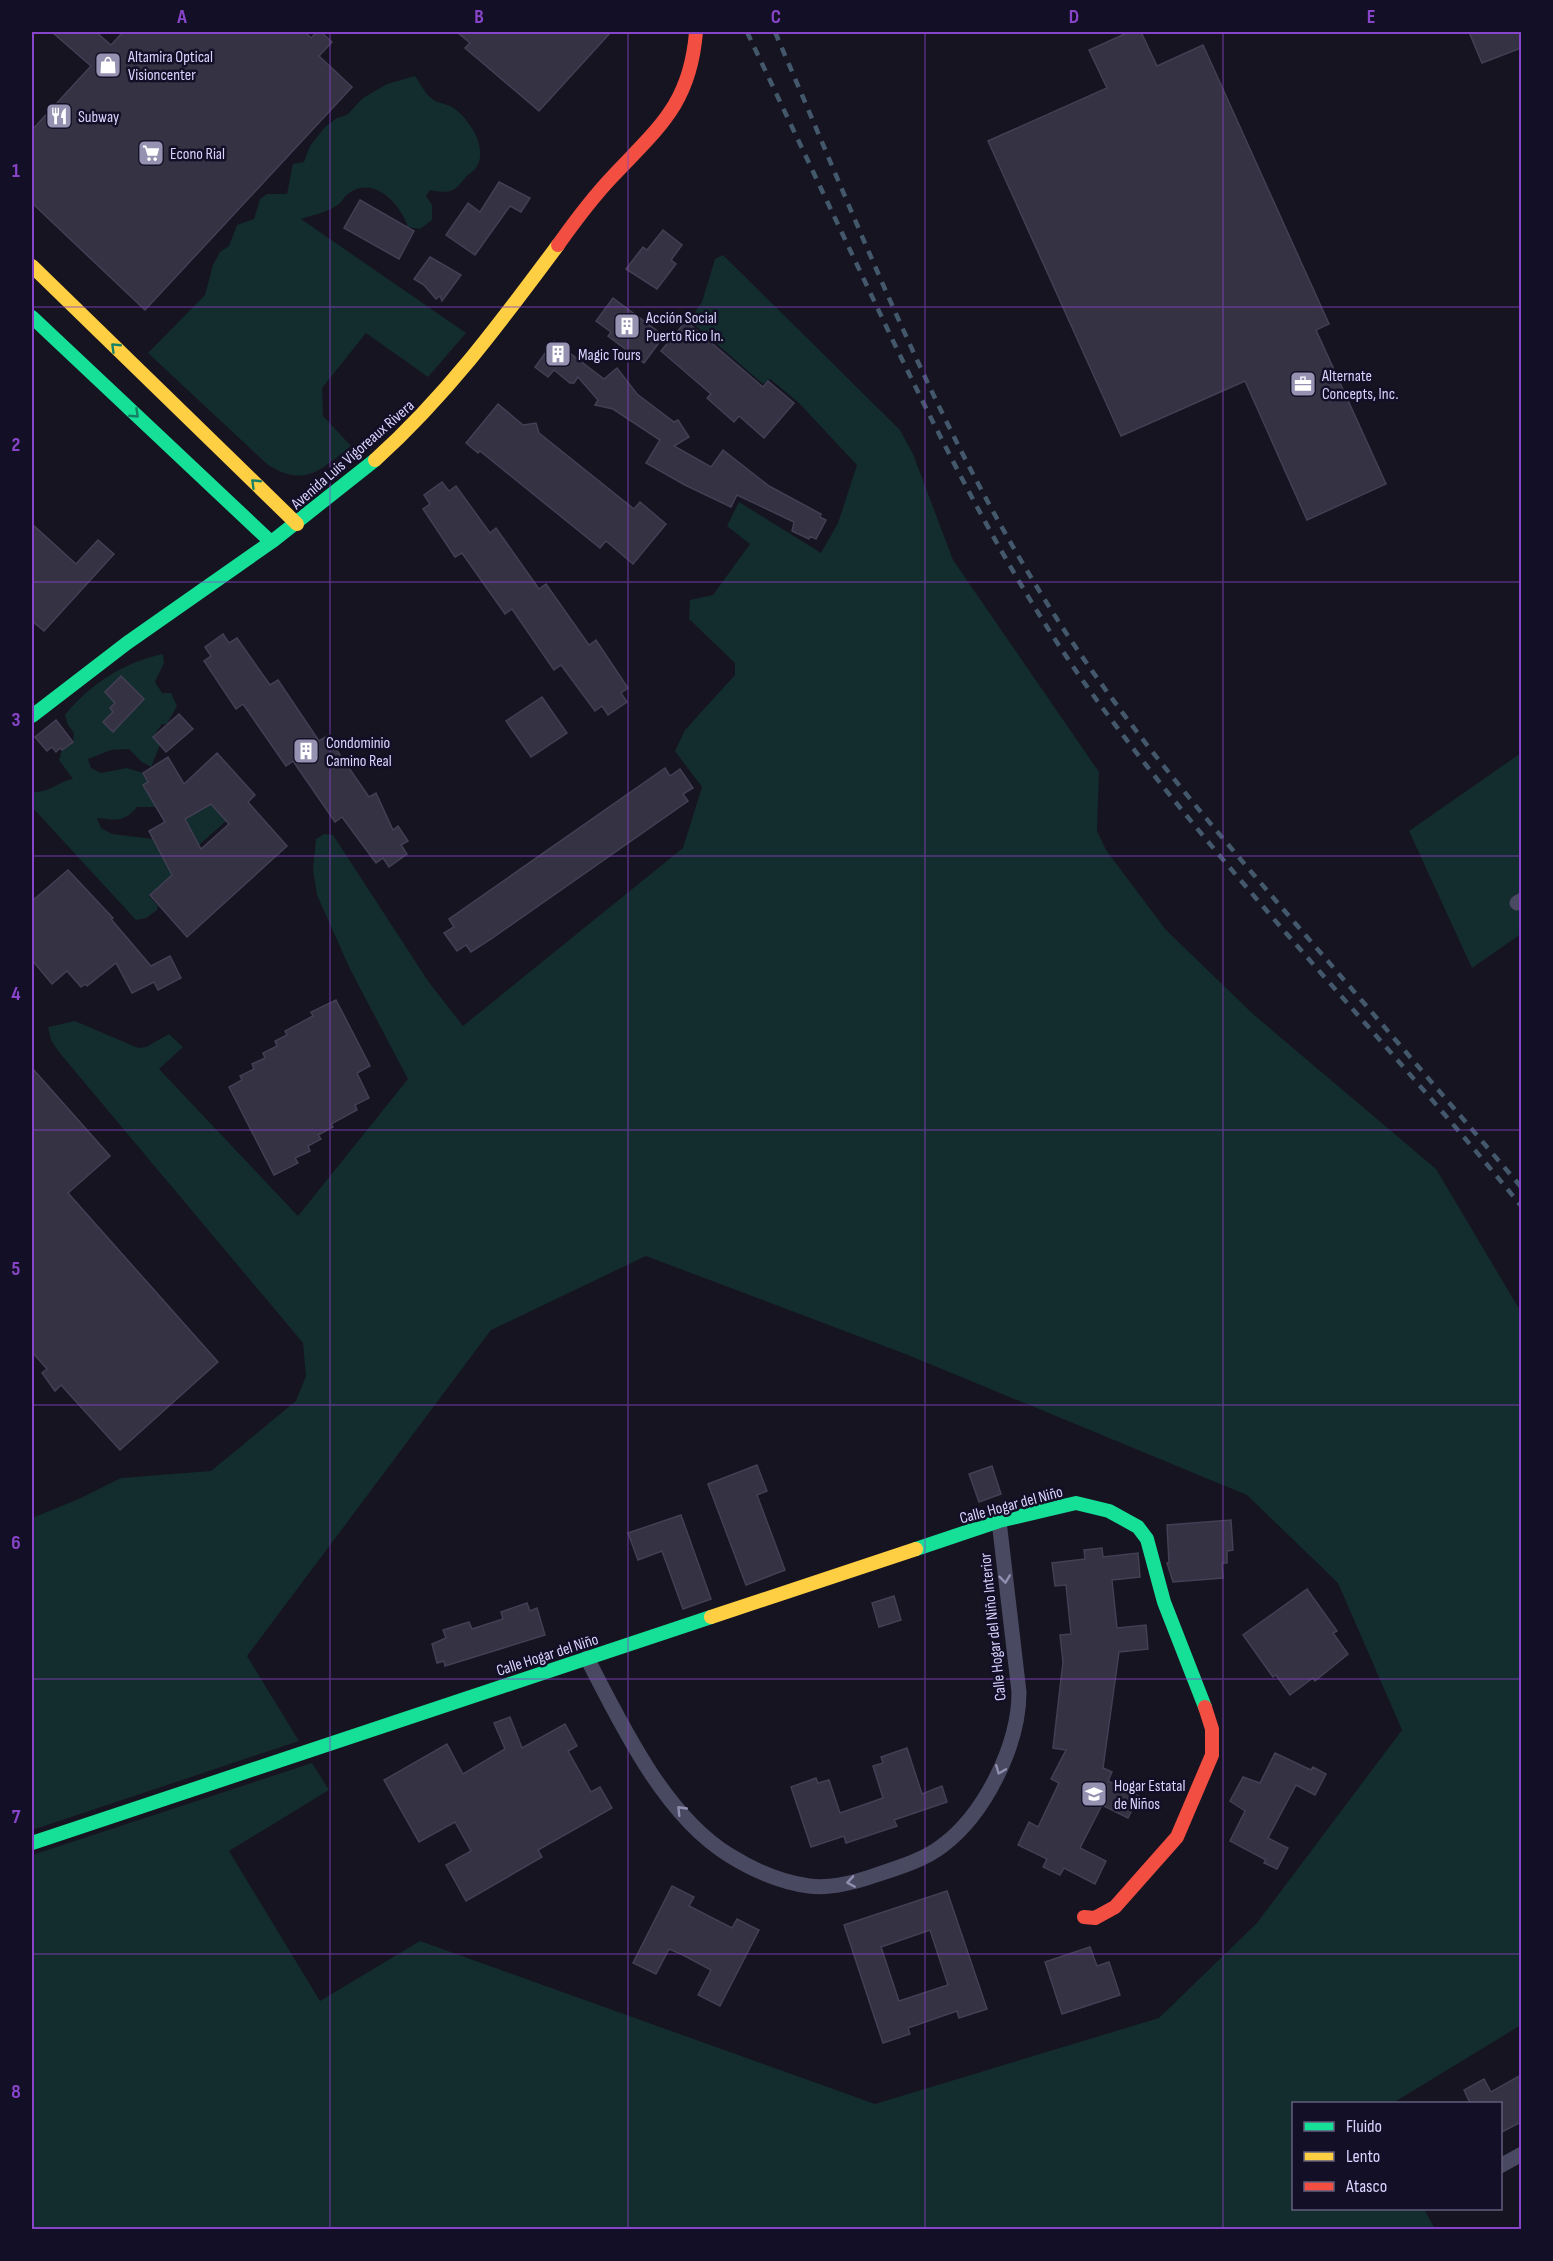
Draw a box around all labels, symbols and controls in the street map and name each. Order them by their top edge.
text: A [176,5,187,29]
text: B [474,5,484,29]
text: C [771,5,781,29]
text: D [1069,5,1079,29]
text: E [1367,5,1375,29]
place label: Altamira Optical Visioncenter [127,48,213,85]
shop icon: Altamira Optical Visioncenter [93,50,123,80]
restaurant icon: Subway [44,101,74,131]
place label: Subway [78,108,119,127]
supermarket icon: Econo Rial [136,138,166,168]
place label: Econo Rial [170,145,225,164]
text: 1 [12,159,20,183]
place label: Acción Social Puerto Rico In. [645,309,724,346]
building icon: Acción Social Puerto Rico In. [612,311,642,341]
building icon: Magic Tours [543,339,573,369]
one-way arrow [112,344,123,355]
place label: Magic Tours [578,346,641,365]
place label: Alternate Concepts, Inc. [1321,367,1398,404]
office icon: Alternate Concepts, Inc. [1288,369,1318,399]
street label: Avenida Luis Vigoreaux Rivera [287,396,418,514]
one-way arrow [128,407,139,418]
text: 2 [12,433,20,457]
one-way arrow [252,480,263,491]
text: 3 [12,708,21,732]
place label: Condominio Camino Real [326,734,392,771]
building icon: Condominio Camino Real [291,736,321,766]
text: 4 [11,982,21,1006]
text: 5 [12,1257,21,1281]
street label: Calle Hogar del Niño [958,1483,1065,1528]
text: 6 [11,1531,21,1555]
street label: Calle Hogar del Niño Interior [976,1551,1011,1702]
one-way arrow [999,1574,1011,1583]
street label: Calle Hogar del Niño [494,1630,601,1681]
one-way arrow [995,1763,1007,1774]
place label: Hogar Estatal de Niños [1114,1777,1185,1814]
school or university icon: Hogar Estatal de Niños [1079,1779,1109,1809]
text: 7 [12,1805,21,1829]
one-way arrow [677,1807,688,1818]
one-way arrow [846,1875,856,1887]
text: 8 [11,2080,21,2104]
legend [1292,2102,1502,2210]
text: Fluido [1346,2116,1382,2137]
text: Lento [1346,2146,1380,2167]
text: Atasco [1345,2176,1387,2197]

